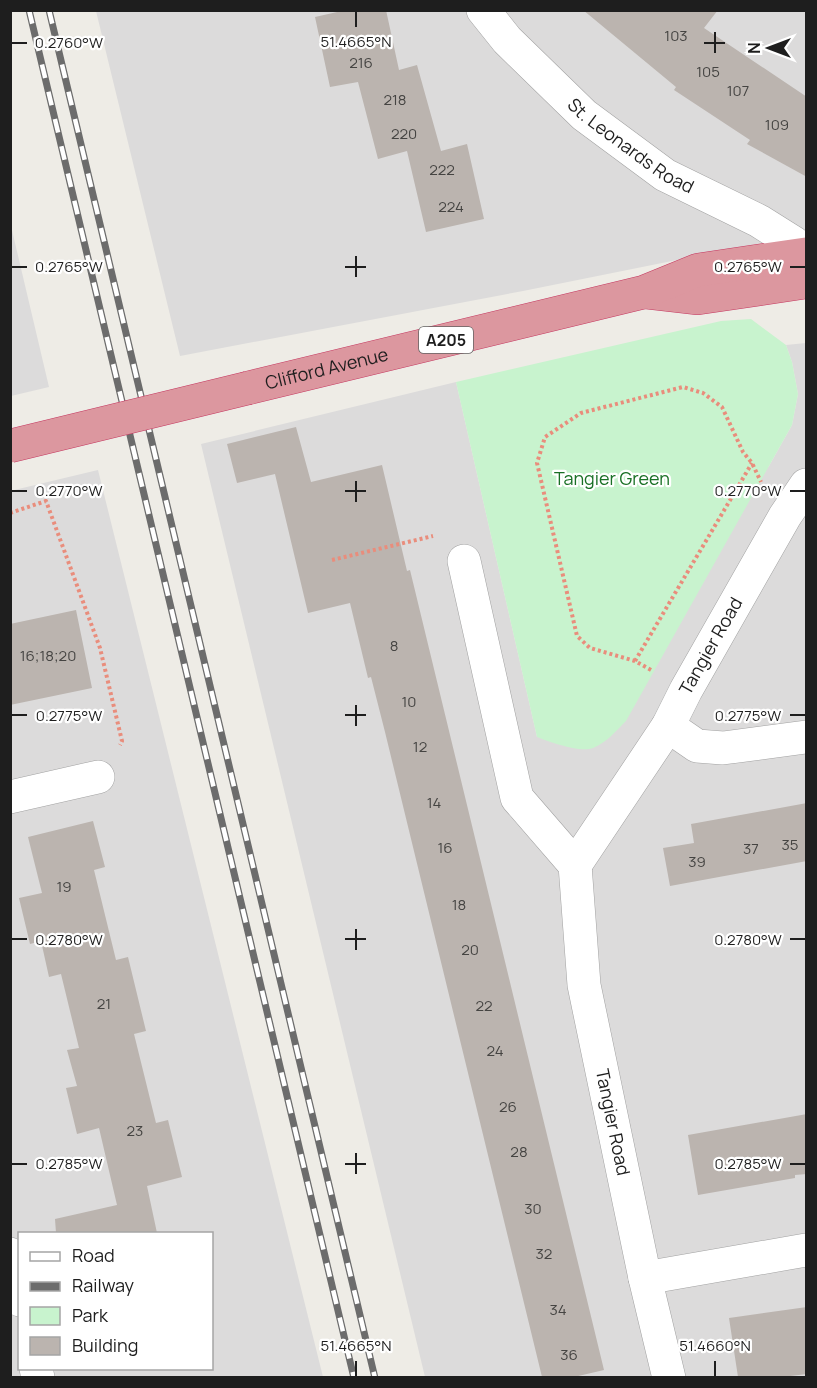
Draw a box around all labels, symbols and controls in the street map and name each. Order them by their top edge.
north arrow [739,18,799,78]
house number: 103 [664,25,688,46]
text: 51.4665°N [321,31,391,52]
text: 0.2760°W [35,32,103,53]
text: N [743,42,765,54]
house number: 216 [349,52,373,73]
house number: 105 [696,61,720,82]
house number: 107 [727,80,749,101]
house number: 218 [383,89,407,110]
street label: St. Leonards Road [563,92,698,198]
house number: 109 [765,114,789,135]
house number: 220 [391,123,417,144]
house number: 222 [429,159,455,180]
house number: 224 [438,196,464,217]
text: 0.2765°W [35,256,103,277]
text: 0.2765°W [714,256,782,277]
road number: A205 [419,327,473,353]
street label: Clifford Avenue [263,341,390,394]
park label: Tangier Green [554,466,670,490]
text: 0.2770°W [36,480,102,501]
text: 0.2770°W [715,480,781,501]
street label: Tangier Road [673,593,747,699]
house number: 8 [390,635,398,656]
house number: 16;18;20 [20,645,76,666]
house number: 10 [402,691,417,712]
text: 0.2775°W [36,705,102,726]
text: 0.2775°W [715,705,781,726]
house number: 12 [413,736,427,757]
house number: 14 [427,792,441,813]
house number: 35 [782,834,798,855]
house number: 16 [437,837,453,858]
house number: 37 [743,838,759,859]
house number: 39 [688,851,706,872]
house number: 19 [56,876,72,897]
house number: 18 [452,894,466,915]
text: 0.2780°W [35,929,103,950]
text: 0.2780°W [714,929,782,950]
house number: 20 [461,939,479,960]
house number: 21 [97,993,111,1014]
house number: 22 [475,995,493,1016]
house number: 24 [486,1040,504,1061]
street label: Tangier Road [591,1067,636,1178]
house number: 26 [499,1096,517,1117]
house number: 23 [127,1120,143,1141]
house number: 28 [510,1141,528,1162]
text: 0.2785°W [35,1153,103,1174]
text: 0.2785°W [714,1153,782,1174]
house number: 30 [524,1198,542,1219]
legend [18,1232,213,1370]
text: Road [72,1243,115,1267]
house number: 32 [536,1243,552,1264]
text: Railway [72,1273,134,1297]
house number: 34 [549,1299,567,1320]
text: Park [72,1303,109,1327]
text: Building [72,1333,138,1357]
text: 51.4665°N [321,1335,391,1356]
text: 51.4660°N [679,1335,751,1356]
house number: 36 [560,1344,578,1365]

